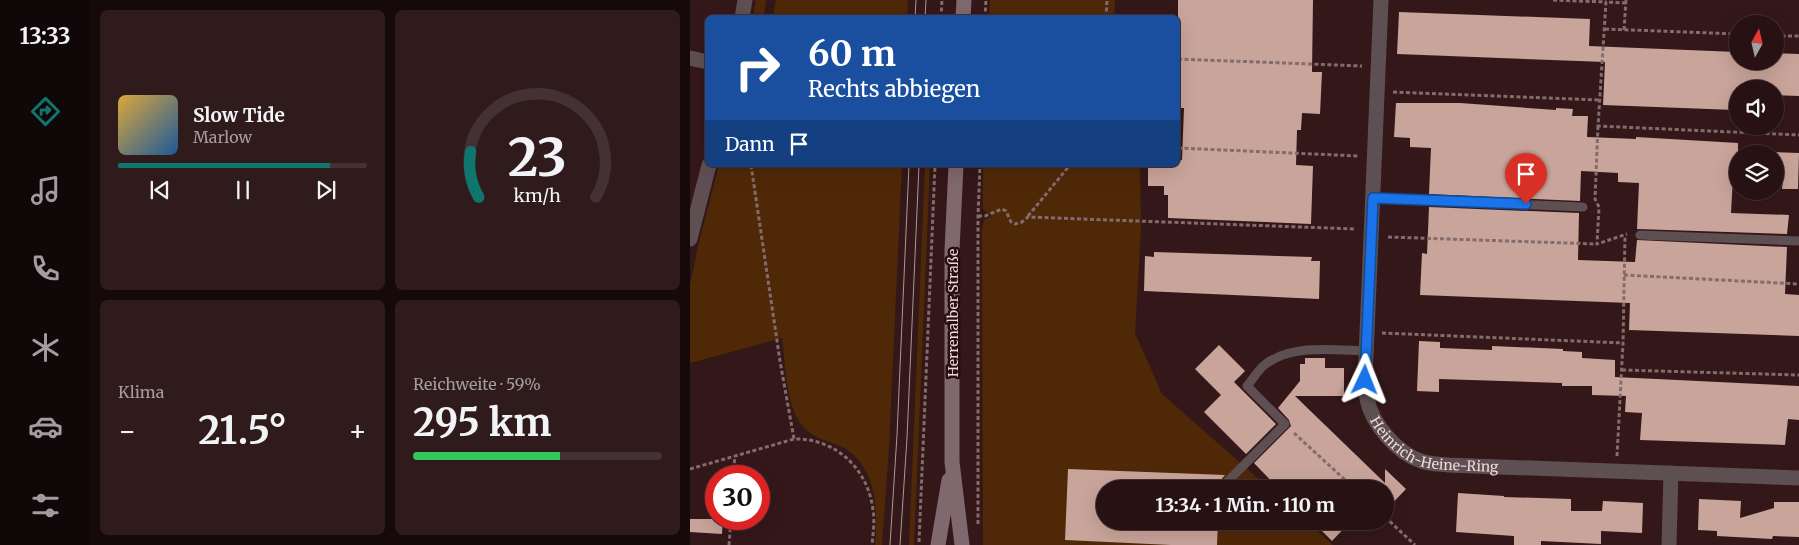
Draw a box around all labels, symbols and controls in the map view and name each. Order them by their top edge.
north arrow [1729,15,1784,70]
map controls [1729,15,1784,200]
text: 13:33 [19,22,71,50]
text: 60 m [808,32,896,76]
icon: right [725,35,790,100]
text: Rechts abbiegen [808,75,980,103]
button: sound [1729,80,1784,135]
icon: directions [28,94,63,129]
text: Slow Tide [193,103,285,127]
text: 23 [508,125,567,190]
text: Marlow [193,127,252,147]
icon: arrive [785,130,813,158]
text: Dann [725,132,775,156]
button: layers [1729,145,1784,200]
pin [1505,153,1547,204]
icon: arrive [1512,160,1540,188]
icon: music [28,173,63,208]
icon: previous [146,176,174,204]
icon: pause [229,176,257,204]
icon: next [312,176,340,204]
text: km/h [514,184,561,207]
street label: Herrenalber Straße [944,249,962,377]
icon: phone [28,251,63,286]
icon: climate [28,330,63,365]
position arrow [1338,353,1390,405]
text: Reichweite · 59% [413,374,541,394]
text: Klima [118,382,164,402]
text: 295 km [413,399,552,446]
text: 21.5° [198,407,287,454]
icon: car [28,409,63,444]
text: − [118,413,137,449]
text: + [348,413,367,449]
street label: Heinrich-Heine-Ring [1366,413,1499,476]
speed limit sign: 30 [705,465,770,530]
icon: filters [28,488,63,523]
text: 13:34 · 1 Min. · 110 m [1155,493,1335,517]

